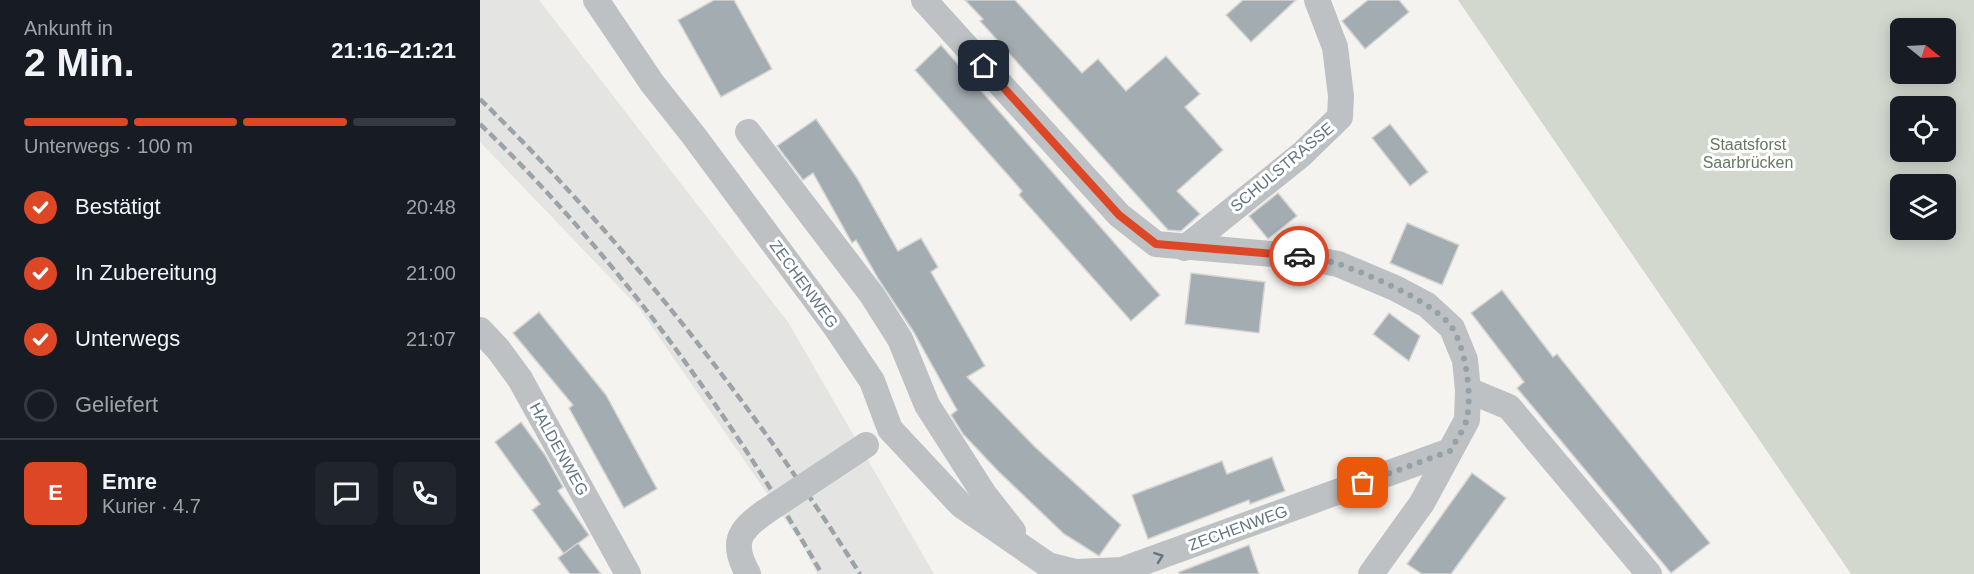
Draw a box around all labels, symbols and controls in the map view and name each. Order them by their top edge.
text: Ankunft in [24,17,113,39]
north arrow [1890,18,1956,84]
map controls [1890,18,1956,240]
text: 21:16–21:21 [331,38,456,63]
pin [958,40,1009,91]
text: 2 Min. [24,41,135,84]
icon: home [967,49,1000,82]
button: locate [1890,96,1956,162]
street label: SCHULSTRASSE [1227,119,1337,215]
text: Unterwegs · 100 m [24,135,193,157]
park label: Staatsforst Saarbrücken [1703,136,1793,171]
button: layers [1890,174,1956,240]
icon: check [24,191,57,224]
text: Bestätigt [75,194,161,219]
text: 20:48 [406,196,456,218]
courier [1269,226,1329,286]
street label: ZECHENWEG [767,237,841,331]
icon: car [1283,240,1316,273]
icon: check [24,257,57,290]
text: In Zubereitung [75,260,217,285]
text: 21:00 [406,262,456,284]
icon: check [24,323,57,356]
text: Unterwegs [75,326,180,351]
text: 21:07 [406,328,456,350]
text: Geliefert [75,392,158,417]
street label: HALDENWEG [527,400,591,498]
pin [1337,457,1388,508]
button: chat [315,462,378,525]
button: phone [393,462,456,525]
icon: bag [1346,466,1379,499]
text: Emre [102,469,157,494]
text: E [48,480,63,505]
text: Kurier · 4.7 [102,495,201,517]
street label: ZECHENWEG [1186,502,1290,554]
one-way arrow [1153,551,1164,564]

